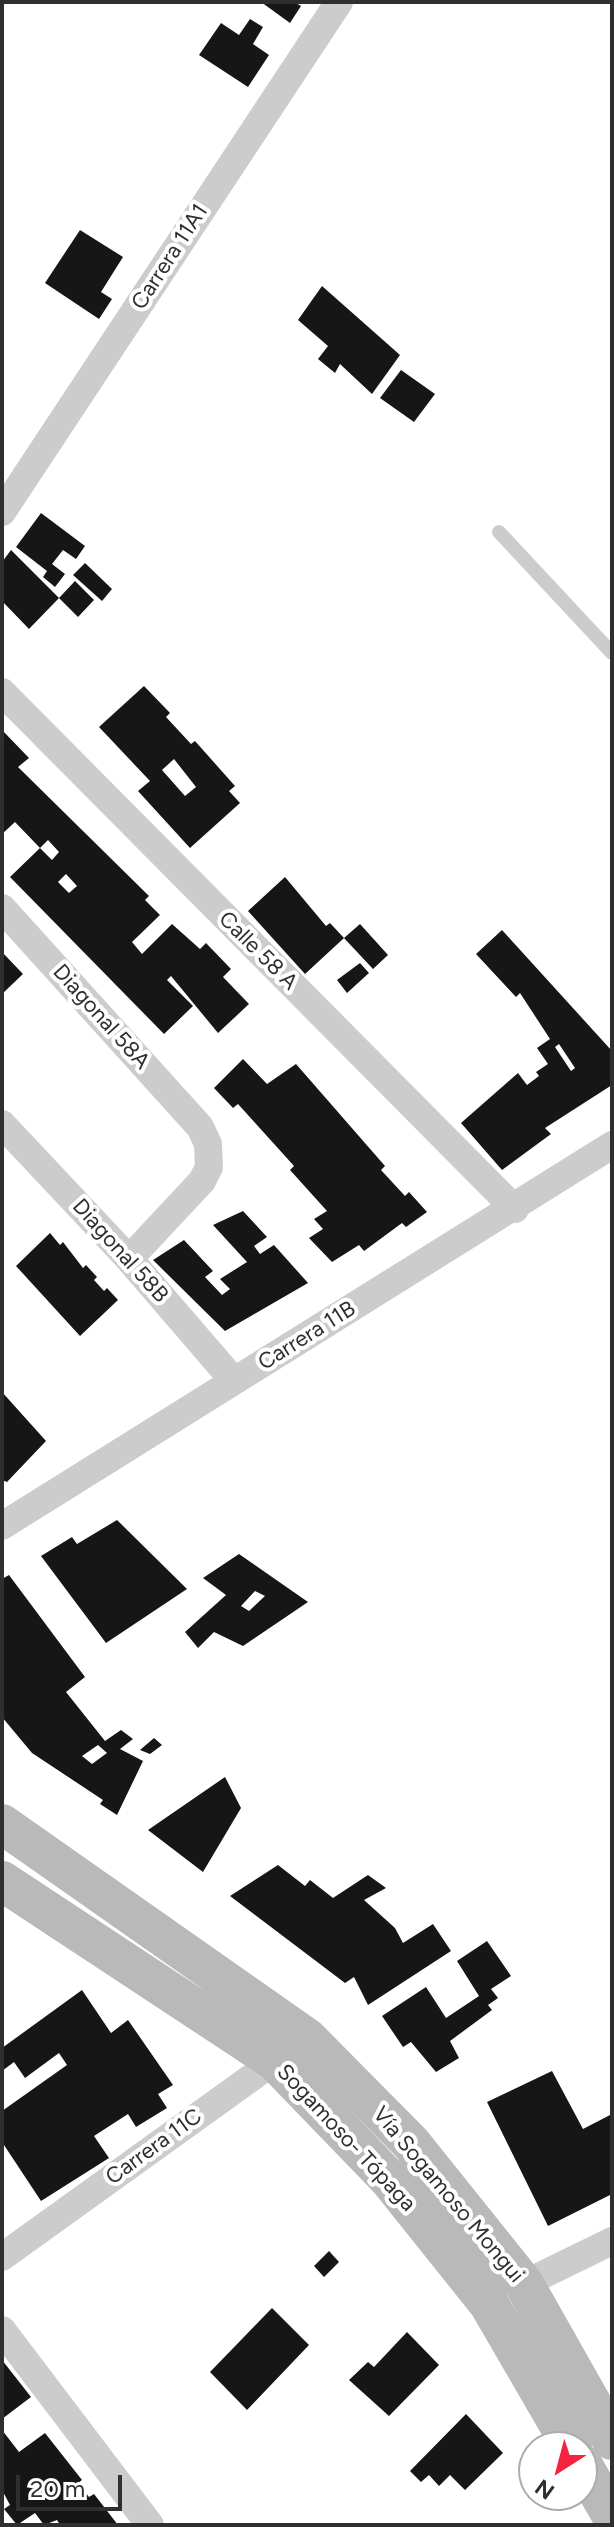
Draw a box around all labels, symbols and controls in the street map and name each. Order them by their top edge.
street label: Carrera 11A1 [126,199,214,315]
street label: Calle 58 A [213,906,303,996]
street label: Diagonal 58A [47,959,155,1075]
street label: Diagonal 58B [67,1194,173,1308]
street label: Carrera 11B [254,1296,360,1376]
street label: Sogamoso- Tópaga [271,2059,421,2217]
street label: Vía Sogamoso Mongui [367,2102,529,2288]
street label: Carrera 11C [101,2103,207,2191]
north arrow [518,2431,598,2511]
scale bar [20,2459,126,2509]
text: N [530,2473,560,2505]
text: 20 m [30,2474,85,2503]

